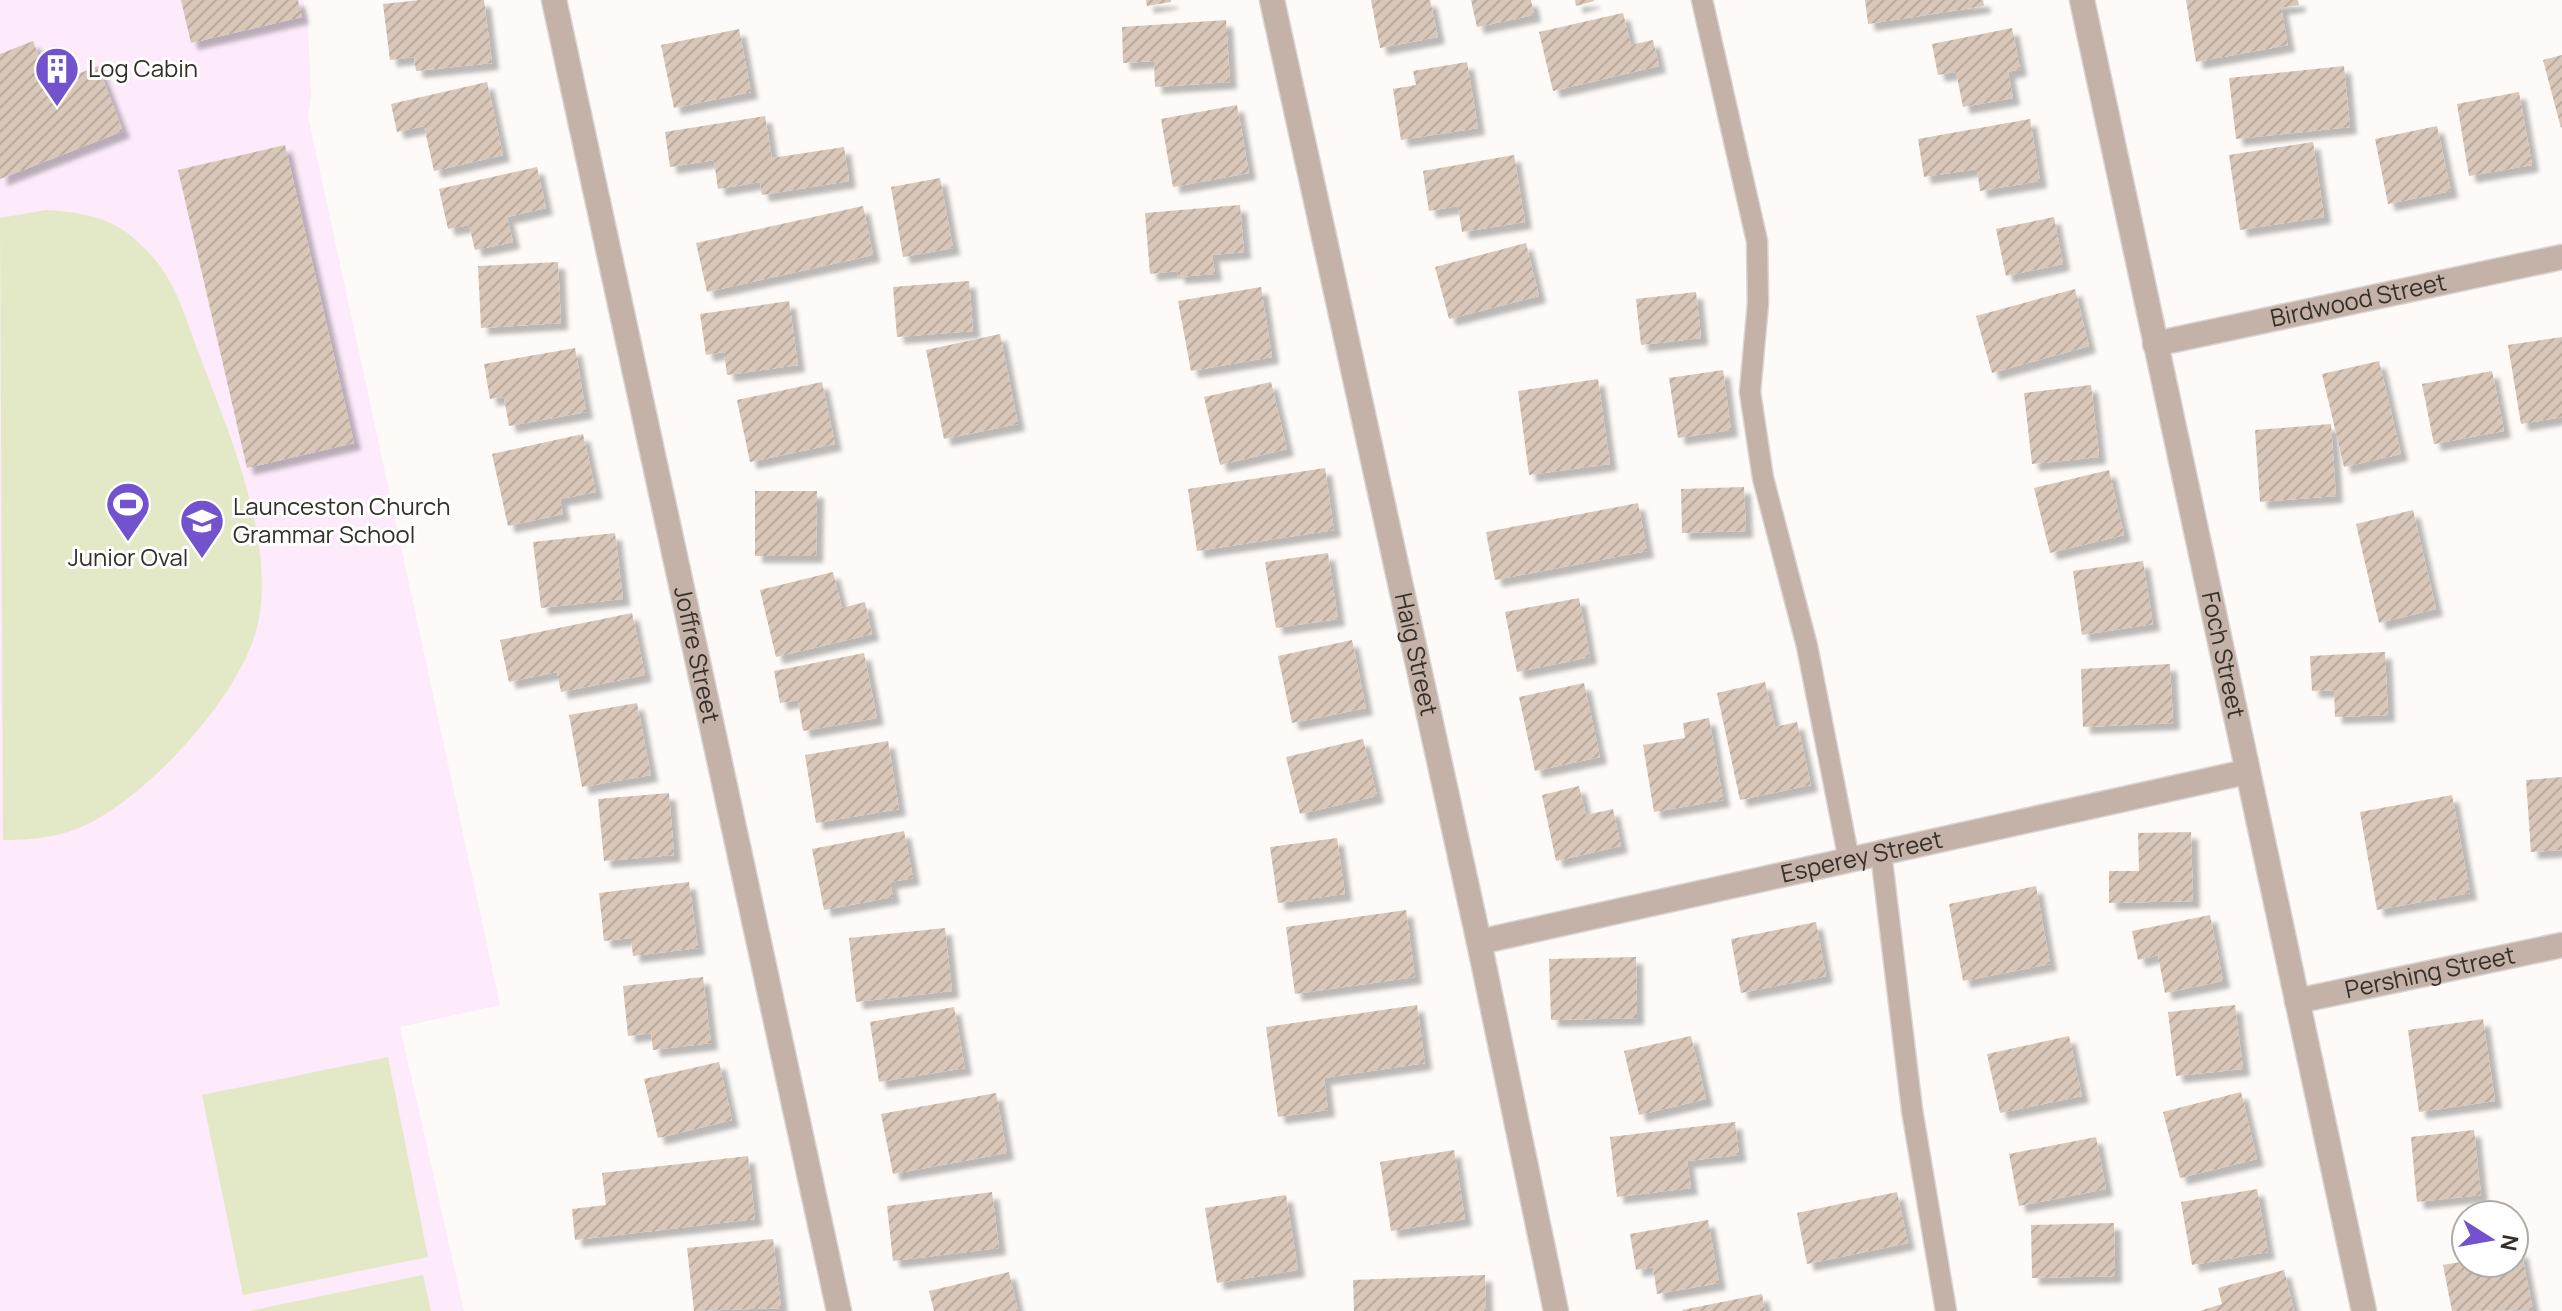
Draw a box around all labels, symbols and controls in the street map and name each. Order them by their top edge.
building icon: Log Cabin [33,45,81,108]
place label: Log Cabin [88,51,198,84]
street label: Birdwood Street [2267,264,2449,334]
sports icon: Junior Oval [104,480,152,543]
place label: Launceston Church Grammar School [233,489,451,550]
school or university icon: Launceston Church Grammar School [178,497,226,560]
place label: Junior Oval [68,540,188,573]
street label: Joffre Street [667,583,729,726]
street label: Foch Street [2195,588,2254,721]
street label: Haig Street [1388,590,1447,719]
street label: Esperey Street [1777,822,1945,890]
street label: Pershing Street [2342,937,2518,1005]
north arrow [2450,1199,2530,1279]
text: N [2493,1232,2526,1253]

